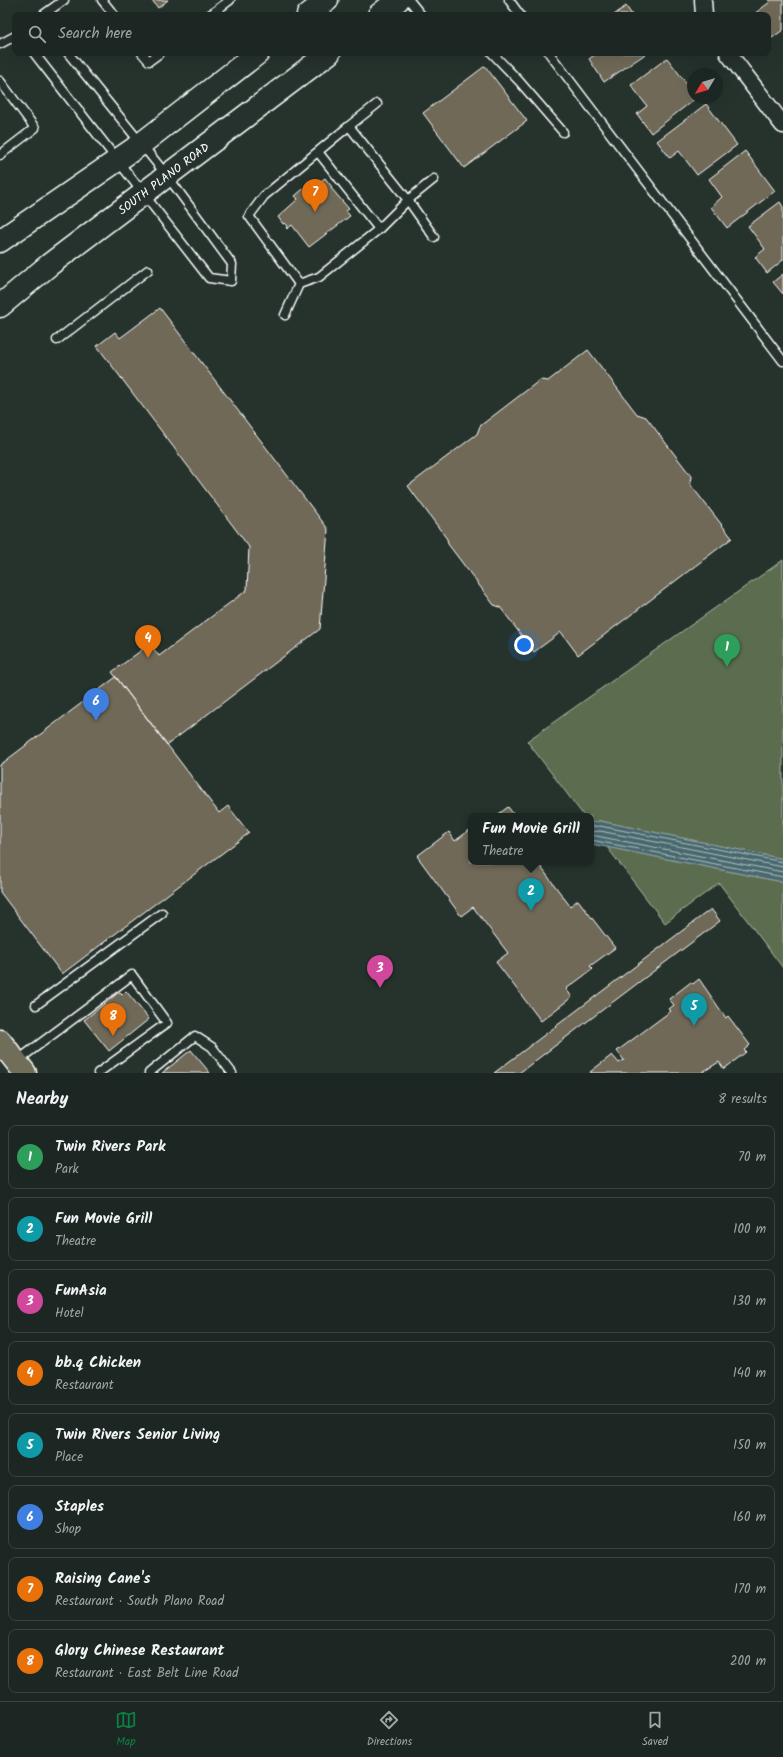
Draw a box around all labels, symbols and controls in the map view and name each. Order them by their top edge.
search box [12,12,771,56]
text: Search here [58,22,132,46]
icon: search [26,23,48,45]
north arrow [687,68,723,104]
street label: SOUTH PLANO ROAD [114,138,214,220]
pin: 7 [302,179,328,212]
pin: 4 [135,625,161,658]
pin: 1 [714,634,740,667]
your location [514,635,534,655]
pin: 6 [83,688,109,721]
popup [468,813,594,865]
text: Fun Movie Grill [482,817,580,841]
text: Theatre [482,841,523,862]
pin: 2 [518,878,544,911]
pin: 3 [367,955,393,988]
pin: 5 [681,993,707,1026]
pin: 8 [100,1003,126,1036]
text: Nearby [16,1086,68,1113]
text: 8 results [718,1089,767,1110]
text: Twin Rivers Park [55,1135,165,1159]
text: 1 [28,1147,32,1168]
text: 70 m [738,1147,766,1168]
text: Park [55,1159,79,1180]
text: Fun Movie Grill [55,1207,152,1231]
text: 2 [26,1219,34,1240]
text: 100 m [733,1219,766,1240]
text: Theatre [55,1231,96,1252]
text: FunAsia [55,1279,107,1303]
text: 3 [26,1291,34,1312]
text: 130 m [732,1291,766,1312]
text: Hotel [55,1303,84,1324]
text: bb.q Chicken [55,1351,141,1375]
text: 4 [26,1363,34,1384]
text: 140 m [733,1363,766,1384]
text: Restaurant [55,1375,114,1396]
text: Twin Rivers Senior Living [55,1423,220,1447]
text: 5 [27,1435,33,1456]
text: 150 m [733,1435,766,1456]
text: Place [55,1447,83,1468]
text: Staples [55,1495,104,1519]
text: 6 [26,1507,34,1528]
text: 160 m [733,1507,766,1528]
text: Shop [55,1519,81,1540]
text: Raising Cane's [55,1567,151,1591]
text: 7 [27,1579,33,1600]
text: 170 m [734,1579,766,1600]
text: Restaurant · South Plano Road [55,1591,224,1612]
text: Glory Chinese Restaurant [55,1639,224,1663]
text: 8 [26,1651,34,1672]
text: 200 m [730,1651,766,1672]
text: Restaurant · East Belt Line Road [55,1663,239,1684]
tab: Map [115,1709,137,1751]
tab: Directions [367,1709,412,1751]
tab: Saved [642,1709,668,1751]

